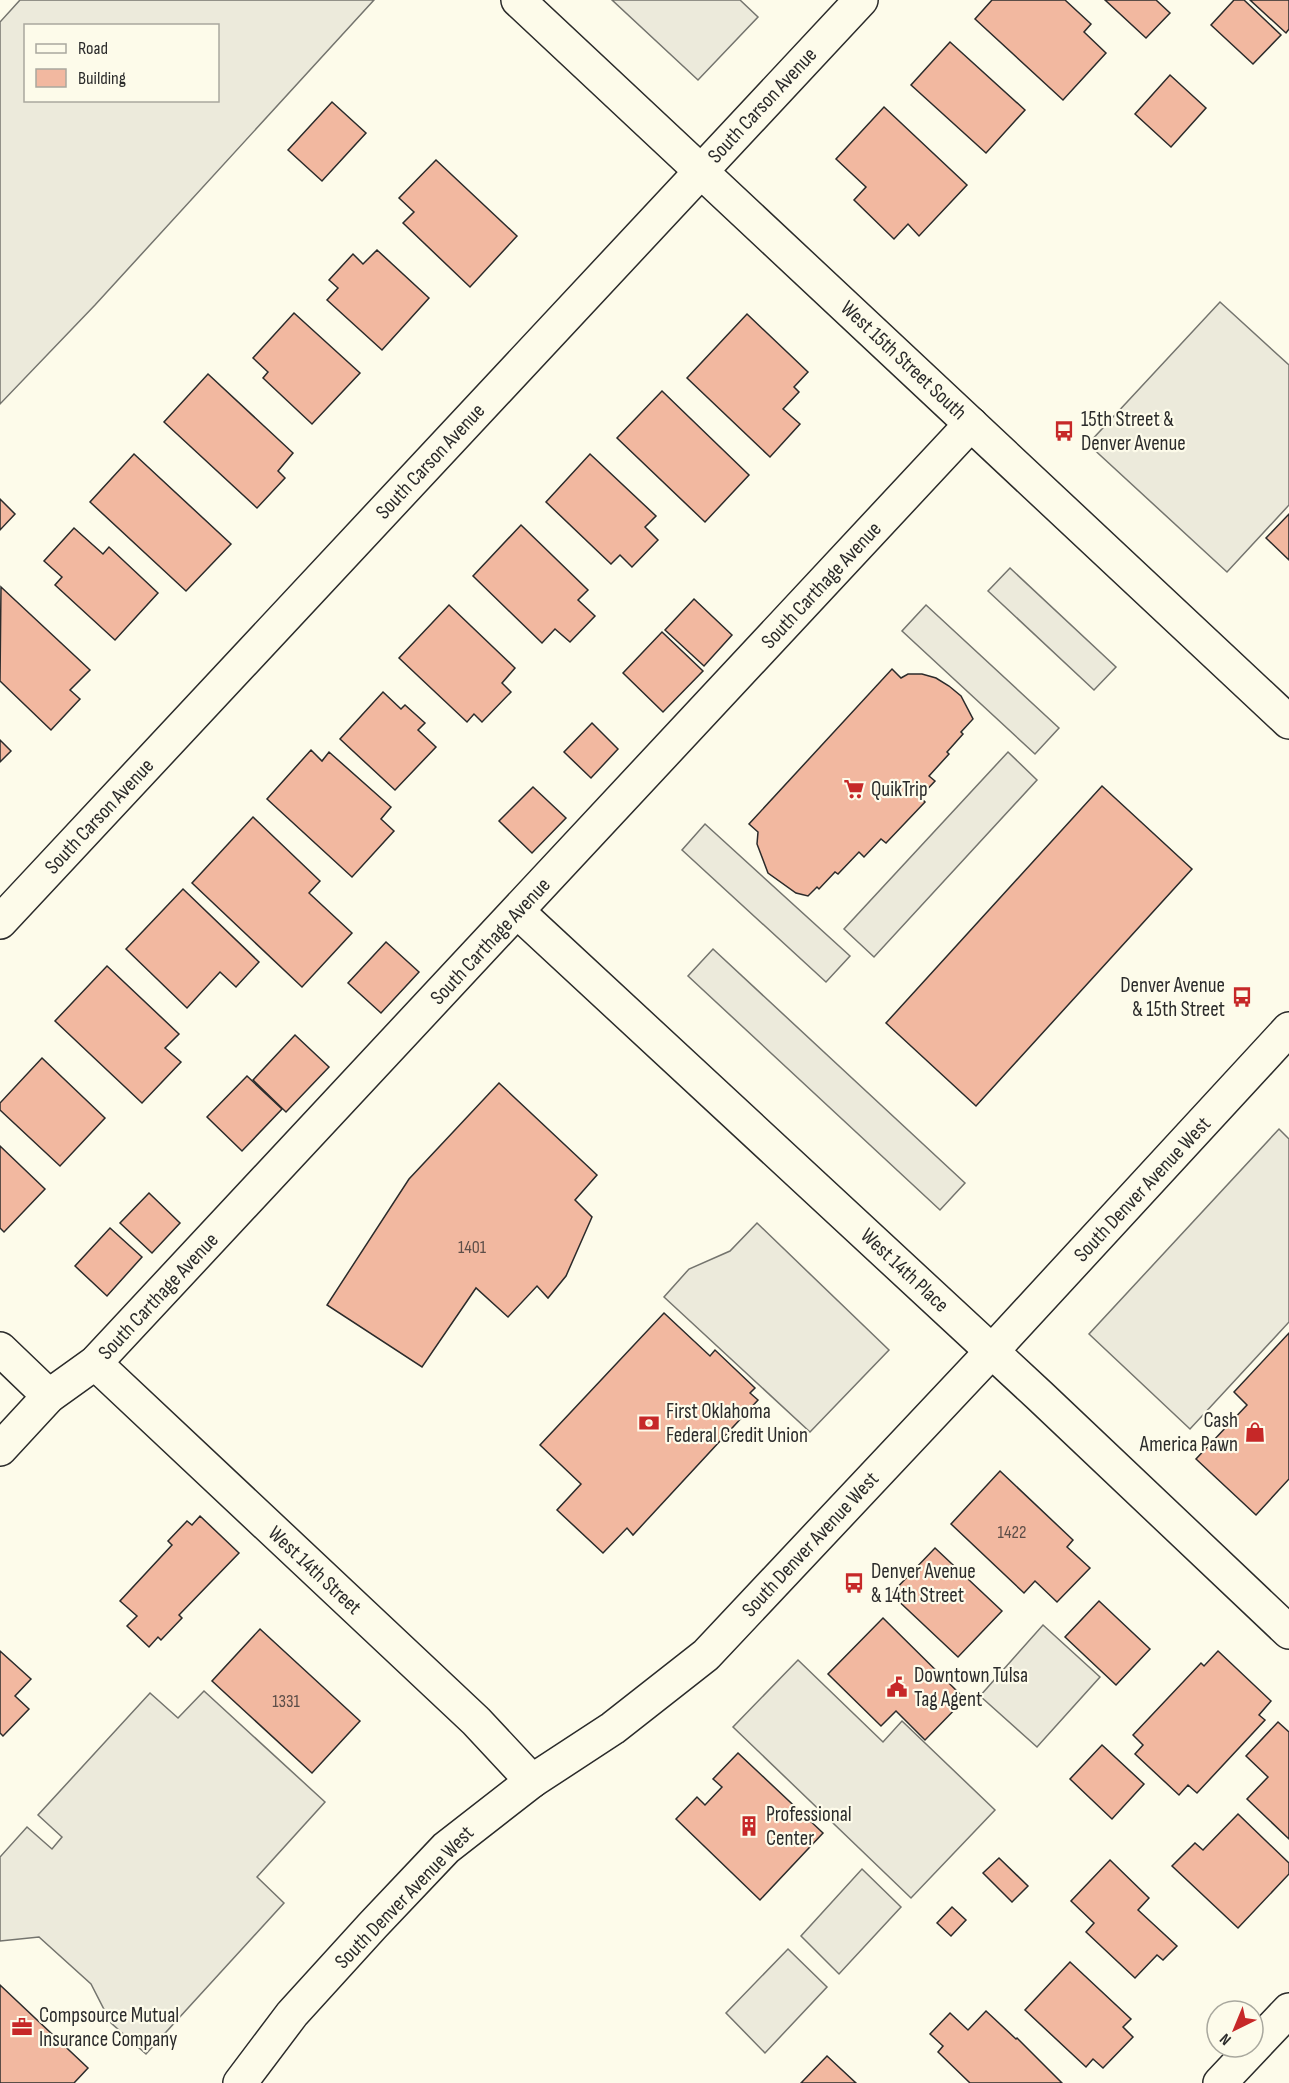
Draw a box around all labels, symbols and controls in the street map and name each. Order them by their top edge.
legend [24,24,219,102]
text: Road [78,38,108,59]
street label: South Carson Avenue [702,42,822,168]
text: Building [78,68,126,89]
street label: West 15th Street South [836,296,972,425]
street label: South Carson Avenue [370,398,490,524]
place label: 15th Street & Denver Avenue [1081,407,1186,456]
bus stop icon: 15th Street & Denver Avenue [1052,419,1076,443]
street label: South Carthage Avenue [756,517,887,654]
street label: South Carson Avenue [39,753,159,879]
supermarket icon: QuikTrip [842,777,866,801]
place label: QuikTrip [871,777,928,802]
street label: South Carthage Avenue [425,873,556,1010]
place label: Denver Avenue & 15th Street [1120,973,1225,1022]
bus stop icon: Denver Avenue & 15th Street [1230,985,1254,1009]
street label: South Denver Avenue West [1069,1112,1216,1267]
street label: West 14th Place [855,1223,954,1318]
street label: South Carthage Avenue [93,1228,224,1365]
house number: 1401 [458,1237,487,1258]
place label: First Oklahoma Federal Credit Union [666,1399,808,1448]
place label: Cash America Pawn [1139,1408,1238,1457]
bank icon: First Oklahoma Federal Credit Union [637,1411,661,1435]
shop icon: Cash America Pawn [1243,1420,1267,1444]
street label: South Denver Avenue West [737,1467,884,1622]
street label: West 14th Street [263,1521,366,1620]
house number: 1422 [998,1522,1026,1543]
place label: Denver Avenue & 14th Street [871,1559,976,1608]
bus stop icon: Denver Avenue & 14th Street [842,1571,866,1595]
place label: Downtown Tulsa Tag Agent [914,1663,1028,1712]
public building icon: Downtown Tulsa Tag Agent [885,1675,909,1699]
house number: 1331 [272,1691,301,1712]
place label: Professional Center [766,1802,852,1851]
building icon: Professional Center [737,1814,761,1838]
street label: South Denver Avenue West [330,1821,479,1974]
north arrow [1205,1999,1265,2059]
place label: Compsource Mutual Insurance Company [39,2003,179,2052]
office icon: Compsource Mutual Insurance Company [10,2015,34,2039]
text: N [1216,2029,1235,2049]

